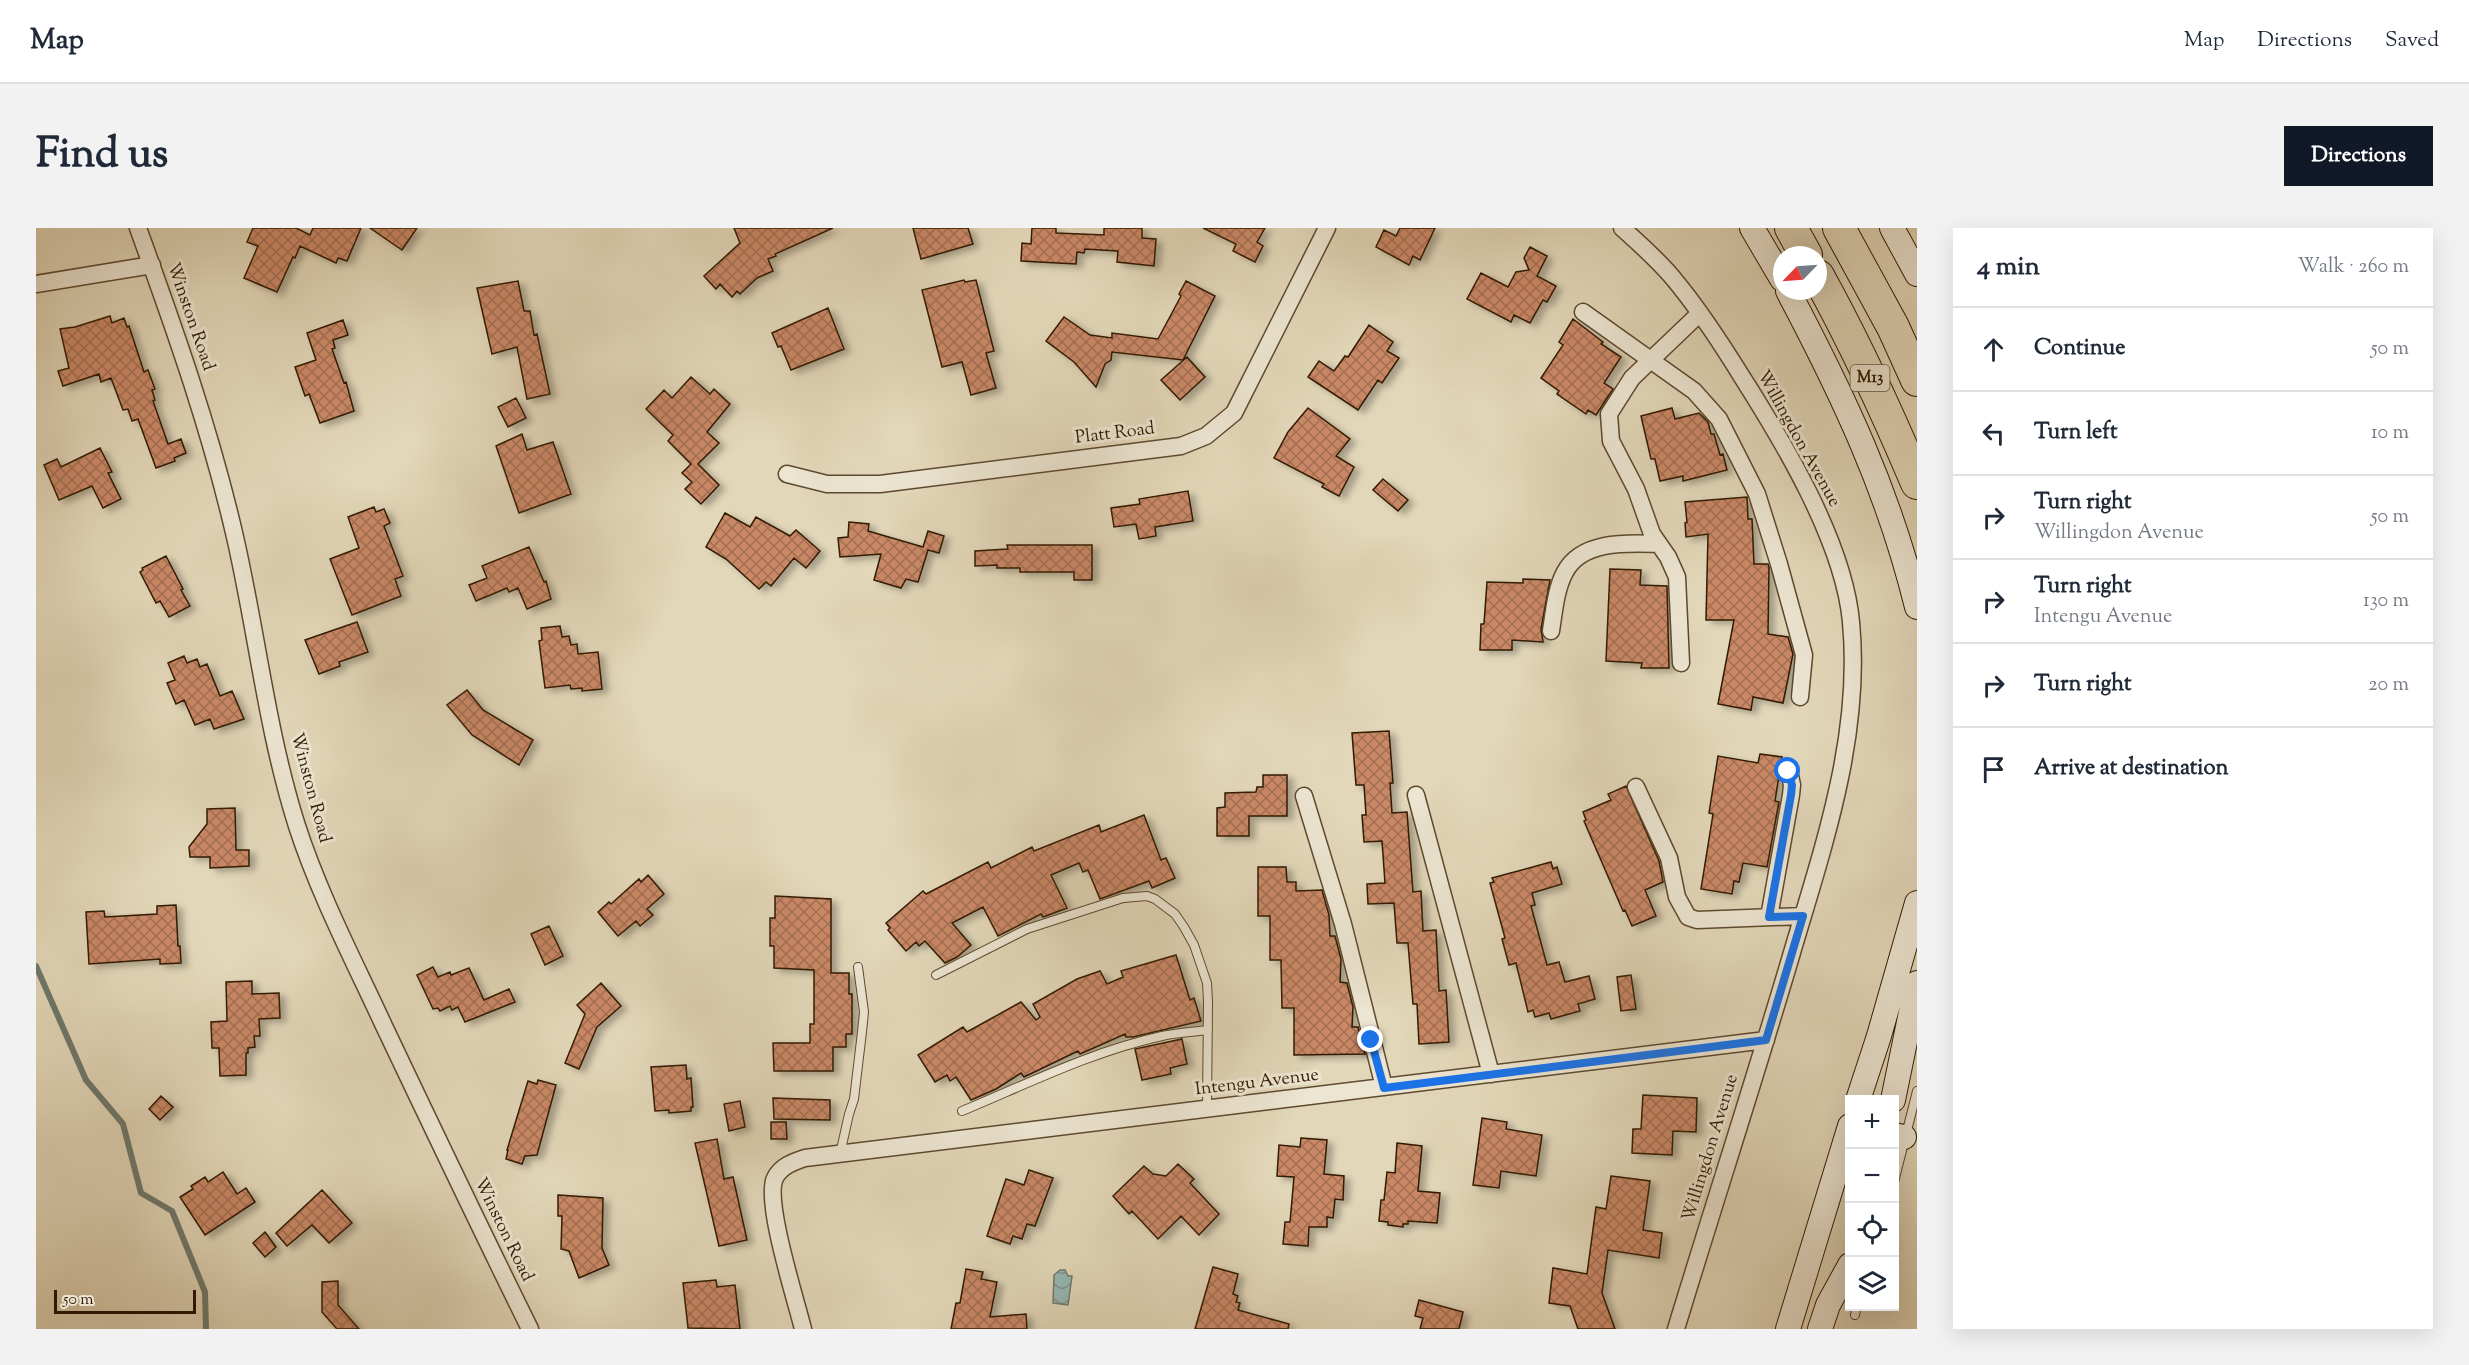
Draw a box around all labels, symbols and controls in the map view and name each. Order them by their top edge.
text: Map [30,21,84,61]
text: Map [2184,26,2224,56]
text: Directions [2257,26,2352,56]
text: Saved [2385,26,2439,56]
text: Find us [36,126,168,186]
button: Directions [2284,126,2433,186]
north arrow [1773,246,1827,300]
text: 4 min [1977,249,2040,286]
text: Walk · 260 m [2298,253,2409,282]
street label: Winston Road [159,259,221,375]
icon: ahead [1977,333,2010,366]
text: Continue [2034,333,2125,365]
text: 50 m [2371,335,2409,364]
road number: M13 [1850,365,1890,391]
street label: Willingdon Avenue [1750,366,1846,512]
street label: Platt Road [1074,416,1156,452]
icon: left [1977,417,2010,450]
text: Turn left [2034,417,2117,449]
text: 10 m [2371,419,2409,448]
text: Turn right [2034,487,2131,519]
icon: right [1977,501,2010,534]
text: 50 m [2371,503,2409,532]
text: Willingdon Avenue [2034,519,2204,548]
text: Turn right [2034,571,2131,603]
icon: right [1977,585,2010,618]
text: 130 m [2363,587,2409,616]
text: Intengu Avenue [2034,603,2172,632]
icon: right [1977,669,2010,702]
text: Turn right [2034,669,2131,701]
text: 20 m [2368,671,2409,700]
street label: Winston Road [283,730,337,846]
icon: arrive [1977,753,2010,786]
text: Arrive at destination [2034,753,2229,785]
route start [1774,757,1800,783]
route end [1357,1026,1383,1052]
street label: Intengu Avenue [1194,1063,1320,1103]
street label: Willingdon Avenue [1676,1071,1746,1225]
map controls [1845,1095,1899,1311]
button: + [1845,1095,1899,1149]
button: − [1845,1149,1899,1203]
street label: Winston Road [467,1174,539,1286]
button: locate [1845,1203,1899,1257]
button: layers [1845,1257,1899,1311]
scale bar [54,1287,196,1314]
text: 50 m [63,1289,94,1312]

